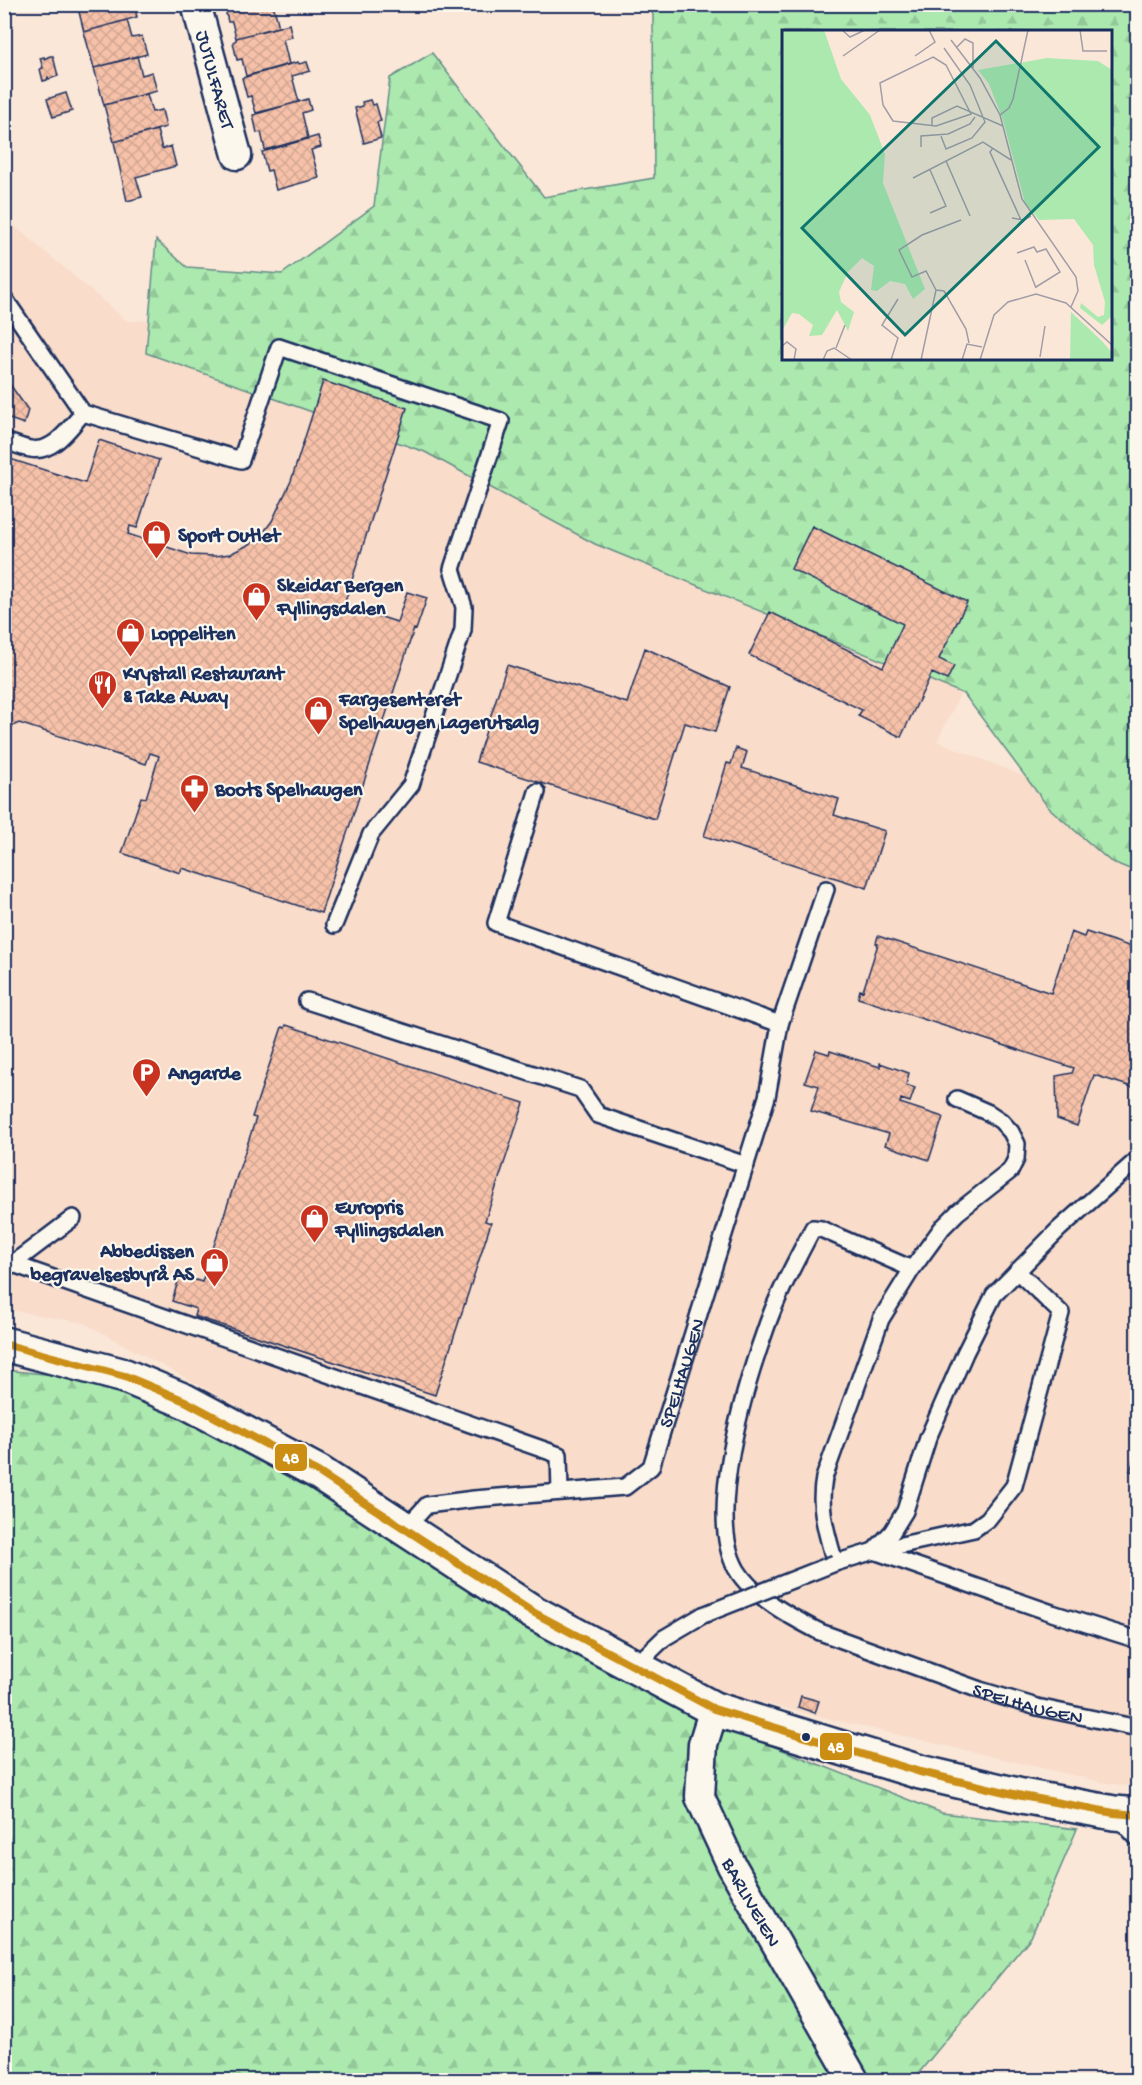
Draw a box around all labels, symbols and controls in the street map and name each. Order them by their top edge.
street label: JUTULFARET [189,28,238,133]
inset map [782,30,1112,360]
shop icon: Sport Outlet [141,518,173,560]
place label: Sport Outlet [178,526,282,549]
place label: Skeidar Bergen Fyllingsdalen [276,576,404,622]
shop icon: Skeidar Bergen Fyllingsdalen [240,580,272,622]
shop icon: Loppeliten [114,616,146,658]
place label: Loppeliten [151,624,236,647]
place label: Krystall Restaurant & Take Away [122,664,286,710]
restaurant icon: Krystall Restaurant & Take Away [86,668,118,710]
place label: Fargesenteret Spelhaugen Lagerutsalg [338,690,539,736]
shop icon: Fargesenteret Spelhaugen Lagerutsalg [302,694,334,736]
pharmacy icon: Boots Spelhaugen [178,772,210,814]
place label: Boots Spelhaugen [214,780,363,803]
parking icon: Angarde [131,1056,163,1098]
place label: Angarde [167,1064,242,1087]
place label: Europris Fyllingsdalen [334,1198,444,1244]
shop icon: Europris Fyllingsdalen [298,1202,330,1244]
place label: Abbedissen begravelsesbyrå AS [30,1242,195,1288]
shop icon: Abbedissen begravelsesbyrå AS [199,1246,231,1288]
street label: SPELHAUGEN [656,1316,712,1431]
line badge: 48 [274,1443,308,1472]
text: 48 [282,1451,299,1470]
street label: SPELHAUGEN [969,1680,1085,1731]
unlabelled marker [800,1731,812,1743]
line badge: 48 [819,1732,853,1761]
text: 48 [827,1740,844,1759]
street label: BARLIVEIEN [715,1854,784,1952]

